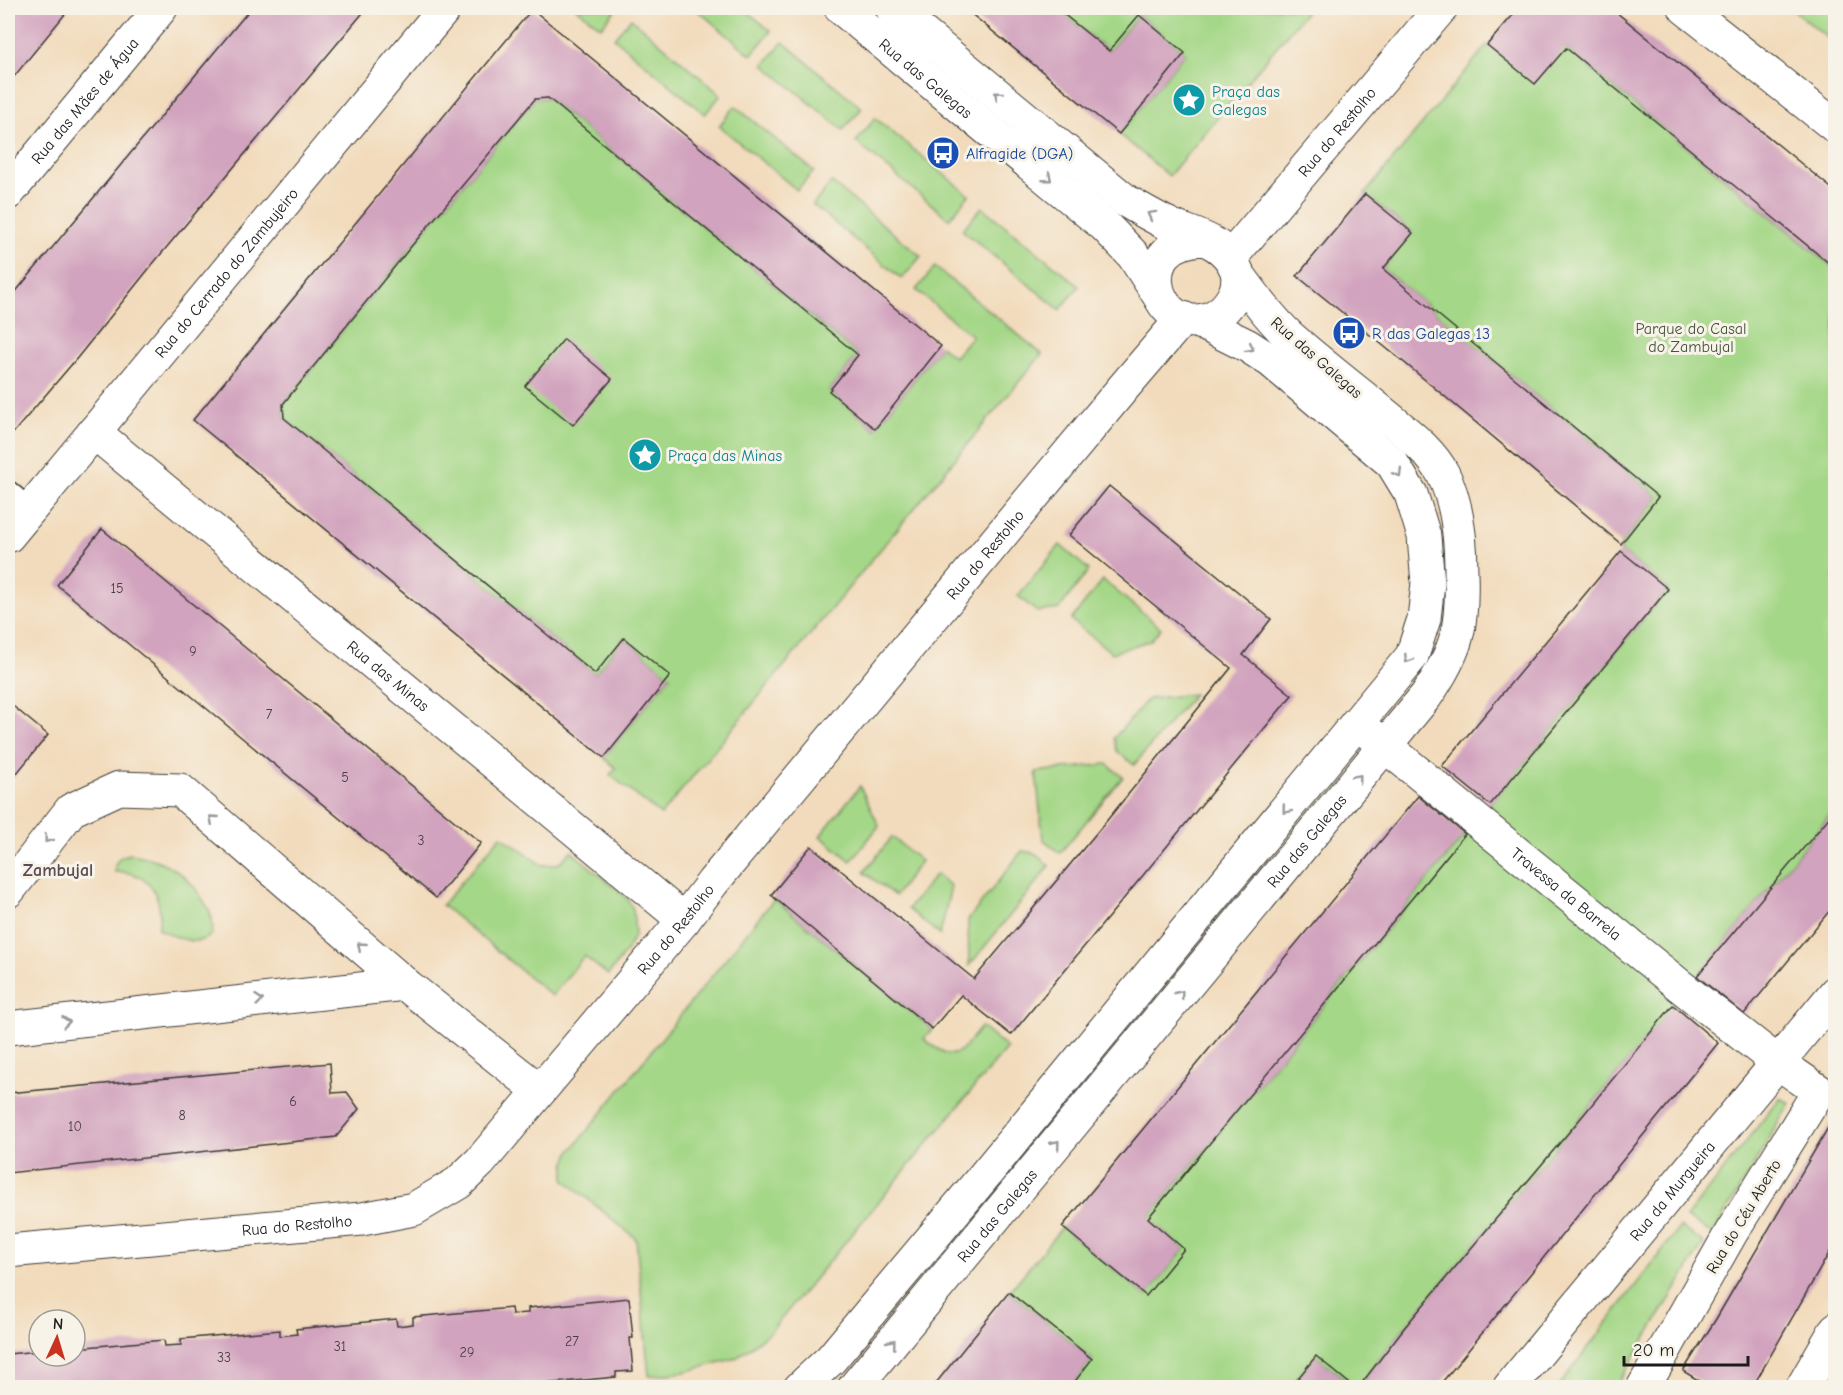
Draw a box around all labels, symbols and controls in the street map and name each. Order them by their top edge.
street label: Rua das Mães de Água [28,35,143,168]
street label: Rua das Galegas [875,35,975,123]
place icon: Praça das Galegas [1171,82,1207,118]
place label: Praça das Galegas [1212,83,1280,119]
street label: Rua do Restolho [1295,84,1380,180]
one-way arrow [994,91,1005,102]
bus stop icon: Alfragide (DGA) [925,135,961,171]
place label: Alfragide (DGA) [966,145,1073,163]
one-way arrow [1041,171,1052,182]
street label: Rua do Cerrado do Zambujeiro [152,185,302,362]
one-way arrow [1147,211,1157,222]
street label: Rua das Galegas [1267,313,1366,402]
bus stop icon: R das Galegas 13 [1331,315,1367,351]
park label: Parque do Casal do Zambujal [1635,320,1747,356]
place label: R das Galegas 13 [1372,325,1490,343]
one-way arrow [1244,340,1254,352]
place icon: Praça das Minas [627,437,663,473]
place label: Praça das Minas [668,447,782,465]
one-way arrow [1391,467,1403,477]
street label: Rua do Restolho [943,507,1028,603]
house number: 15 [110,580,124,597]
street label: Rua das Minas [343,637,433,716]
house number: 9 [189,643,197,660]
one-way arrow [1405,652,1416,663]
house number: 7 [266,706,273,723]
house number: 5 [341,769,349,786]
one-way arrow [1350,774,1361,785]
street label: Rua das Galegas [1264,791,1351,891]
one-way arrow [1282,803,1293,814]
one-way arrow [209,815,220,826]
house number: 3 [417,832,425,849]
one-way arrow [44,833,55,844]
street label: Travessa da Barrela [1507,844,1624,944]
district label: Zambujal [23,860,93,881]
street label: Rua do Restolho [634,881,718,978]
one-way arrow [357,942,368,953]
one-way arrow [1173,989,1184,1000]
one-way arrow [255,994,264,1007]
one-way arrow [61,1016,70,1029]
house number: 6 [289,1093,297,1110]
house number: 8 [178,1107,186,1124]
house number: 10 [68,1118,82,1135]
street label: Rua da Murgueira [1626,1138,1719,1245]
one-way arrow [1049,1140,1060,1151]
street label: Rua do Céu Aberto [1703,1156,1785,1277]
street label: Rua das Galegas [954,1166,1041,1266]
street label: Rua do Restolho [241,1212,353,1240]
north arrow [27,1308,87,1368]
text: N [52,1315,64,1333]
scale bar [1624,1329,1748,1367]
house number: 27 [565,1333,579,1350]
house number: 31 [334,1338,346,1355]
one-way arrow [885,1339,896,1350]
text: 20 m [1633,1340,1674,1361]
house number: 29 [460,1344,474,1361]
house number: 33 [217,1349,231,1366]

